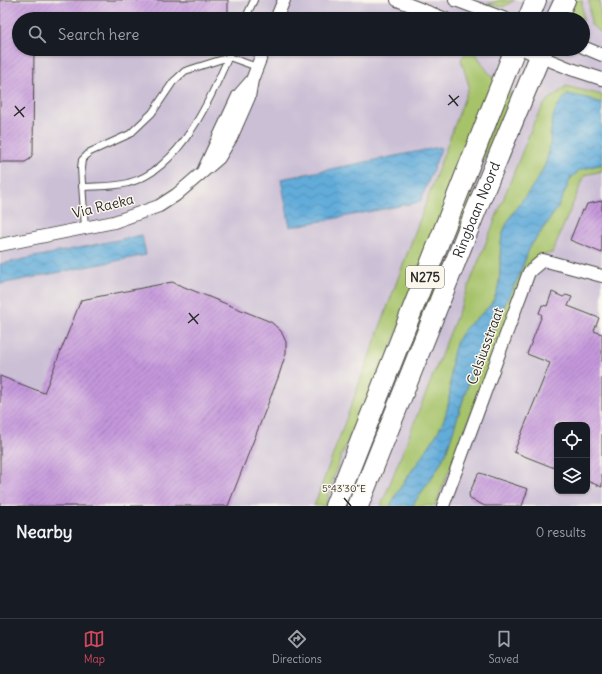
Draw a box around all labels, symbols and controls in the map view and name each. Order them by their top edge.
search box [12,12,590,56]
icon: search [26,23,48,45]
text: Search here [58,25,139,44]
street label: Ringbaan Noord [449,159,504,260]
street label: Via Raeka [70,190,136,222]
road number: N275 [406,266,444,288]
street label: Celsiusstraat [463,305,507,387]
map controls [554,422,590,494]
button: locate [554,422,590,458]
button: layers [554,458,590,494]
text: 5°43'30"E [322,482,366,495]
text: Nearby [16,521,72,543]
text: 0 results [536,524,586,541]
tab: Map [83,628,105,666]
tab: Directions [272,628,322,666]
tab: Saved [488,628,519,666]

